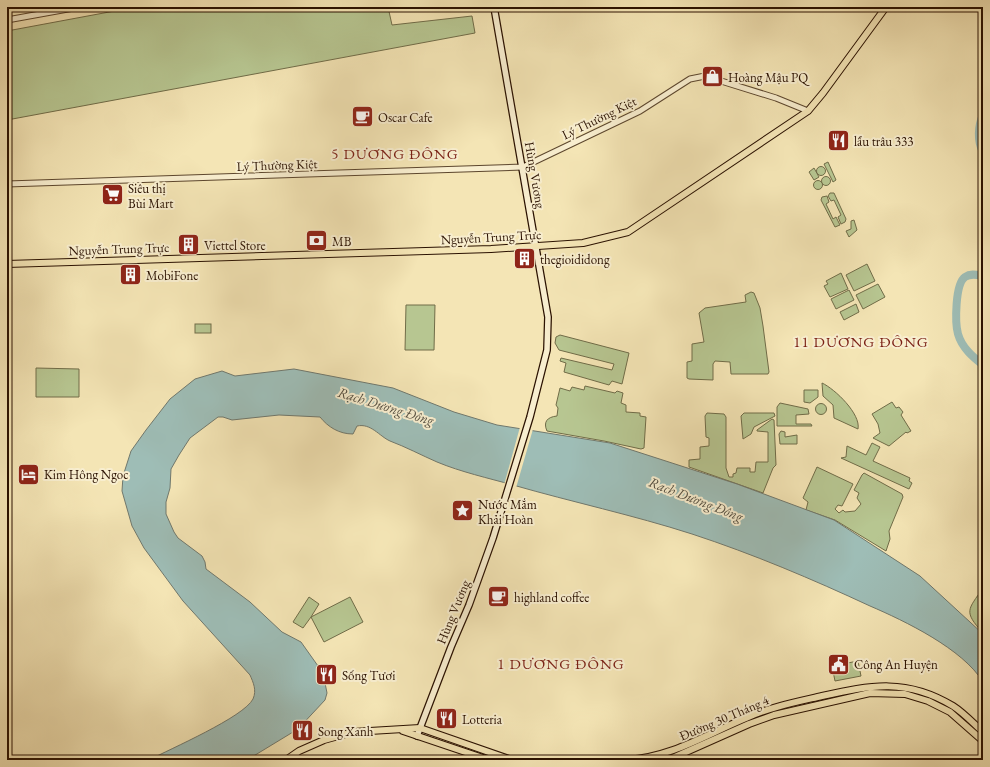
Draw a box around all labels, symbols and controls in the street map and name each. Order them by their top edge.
shop icon: Hoàng Mậu PQ [700,64,726,90]
place label: Hoàng Mậu PQ [728,69,810,86]
street label: Lý Thường Kiệt [559,93,639,143]
cafe icon: Oscar Cafe [349,104,375,130]
place label: Oscar Cafe [378,109,433,126]
restaurant icon: lẩu trâu 333 [825,128,851,154]
place label: lẩu trâu 333 [854,133,914,150]
street label: Hùng Vương [521,140,549,210]
district label: 5 DƯƠNG ĐÔNG [331,144,459,163]
street label: Lý Thường Kiệt [236,155,318,175]
place label: Siêu thị Bùi Mart [128,180,173,212]
supermarket icon: Siêu thị Bùi Mart [99,182,125,208]
street label: Nguyễn Trung Trực [440,226,542,248]
bank icon: MB [304,228,330,254]
building icon: Viettel Store [176,232,202,258]
place label: MB [332,233,352,250]
place label: Viettel Store [204,237,266,254]
street label: Nguyễn Trung Trực [68,239,170,259]
building icon: thegioididong [511,246,537,272]
place label: thegioididong [540,251,610,268]
building icon: MobiFone [117,262,143,288]
place label: MobiFone [146,267,198,284]
district label: 11 DƯƠNG ĐÔNG [793,332,929,351]
water label: Rạch Dương Đông [336,383,437,429]
hotel icon: Kim Hông Ngoc [16,461,42,487]
place label: Kim Hông Ngoc [44,466,129,483]
water label: Rạch Dương Đông [646,473,747,526]
place label: Nước Mắm Khải Hoàn [478,496,537,528]
place icon: Nước Mắm Khải Hoàn [449,498,475,524]
street label: Hùng Vương [432,577,474,647]
cafe icon: highland coffee [486,584,512,610]
place label: highland coffee [514,589,589,606]
public building icon: Công An Huyện [826,651,852,677]
district label: 1 DƯƠNG ĐÔNG [497,654,625,673]
place label: Công An Huyện [854,656,938,673]
restaurant icon: Sống Tươi [313,662,339,688]
place label: Sống Tươi [342,667,395,684]
street label: Đường 30 Tháng 4 [677,691,772,745]
restaurant icon: Lotteria [433,706,459,732]
place label: Lotteria [462,711,503,728]
restaurant icon: Song Xanh [290,718,316,744]
place label: Song Xanh [318,723,374,740]

